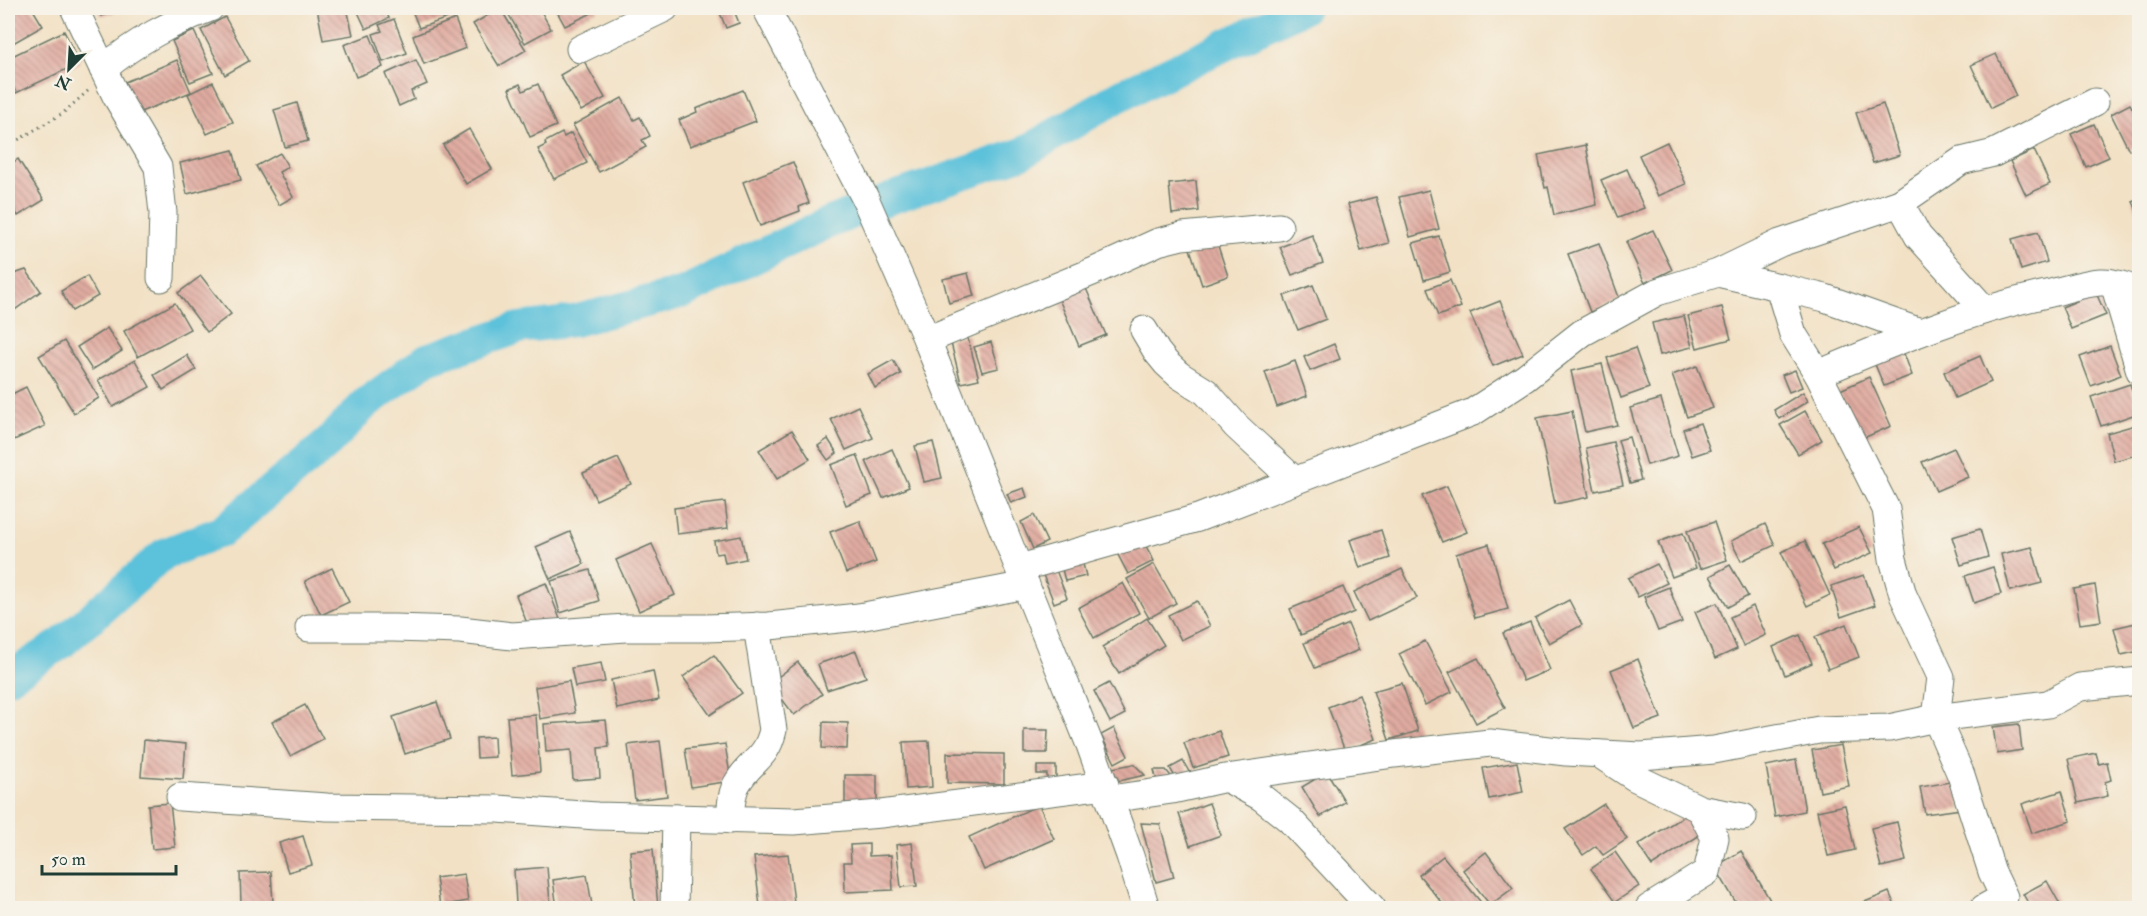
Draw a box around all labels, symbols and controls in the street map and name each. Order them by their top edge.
north arrow [39,39,99,99]
text: N [52,69,75,94]
scale bar [42,838,176,876]
text: 50 m [51,848,86,871]

